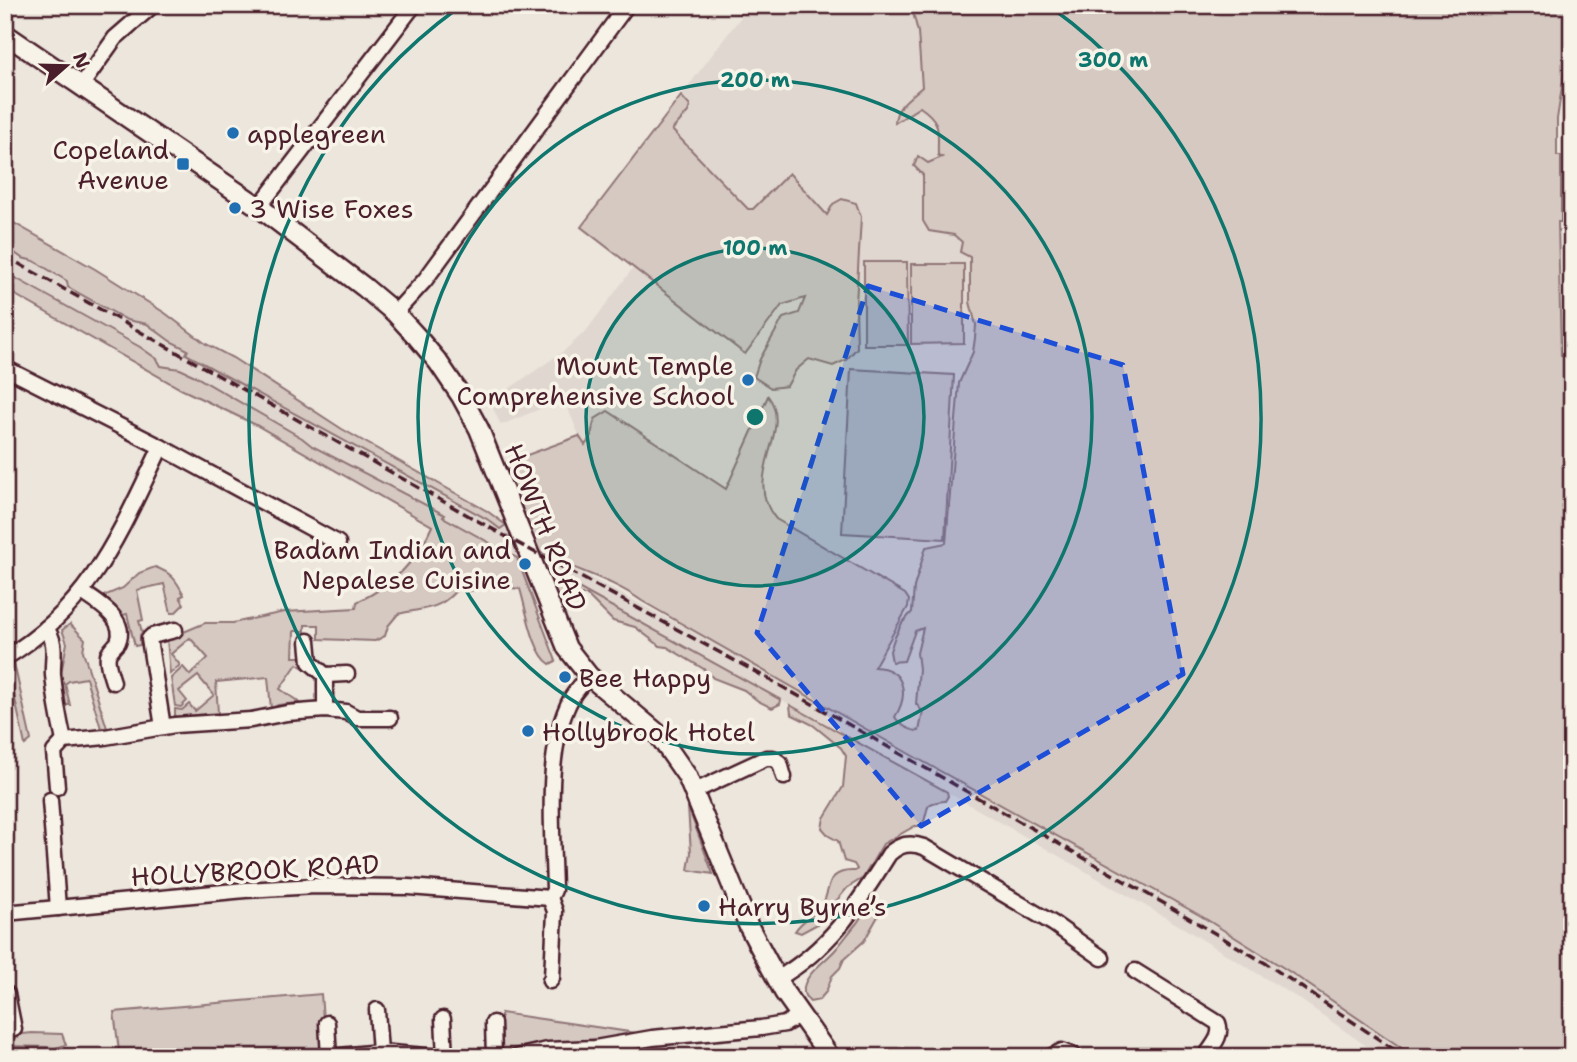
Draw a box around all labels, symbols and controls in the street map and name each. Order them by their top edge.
north arrow [32,32,102,102]
text: 300 m [1078,46,1148,74]
text: N [67,49,96,72]
text: 200 m [720,66,790,94]
place label: applegreen [247,116,386,151]
marker: applegreen [225,125,241,141]
place label: Copeland Avenue [52,132,169,197]
marker: Copeland Avenue [175,156,191,172]
place label: 3 Wise Foxes [249,191,414,226]
marker: 3 Wise Foxes [227,200,243,216]
text: 100 m [723,234,787,262]
place label: Mount Temple Comprehensive School [456,348,734,413]
marker: Mount Temple Comprehensive School [740,372,756,388]
centre of rings [743,405,767,429]
street label: HOWTH ROAD [497,438,595,616]
place label: Badam Indian and Nepalese Cuisine [274,532,511,597]
marker: Badam Indian and Nepalese Cuisine [517,556,533,572]
place label: Bee Happy [579,660,711,695]
marker: Bee Happy [557,669,573,685]
place label: Hollybrook Hotel [542,714,755,749]
marker: Hollybrook Hotel [520,723,536,739]
street label: HOLLYBROOK ROAD [130,846,380,894]
place label: Harry Byrne’s [718,889,887,924]
marker: Harry Byrne’s [696,898,712,914]

